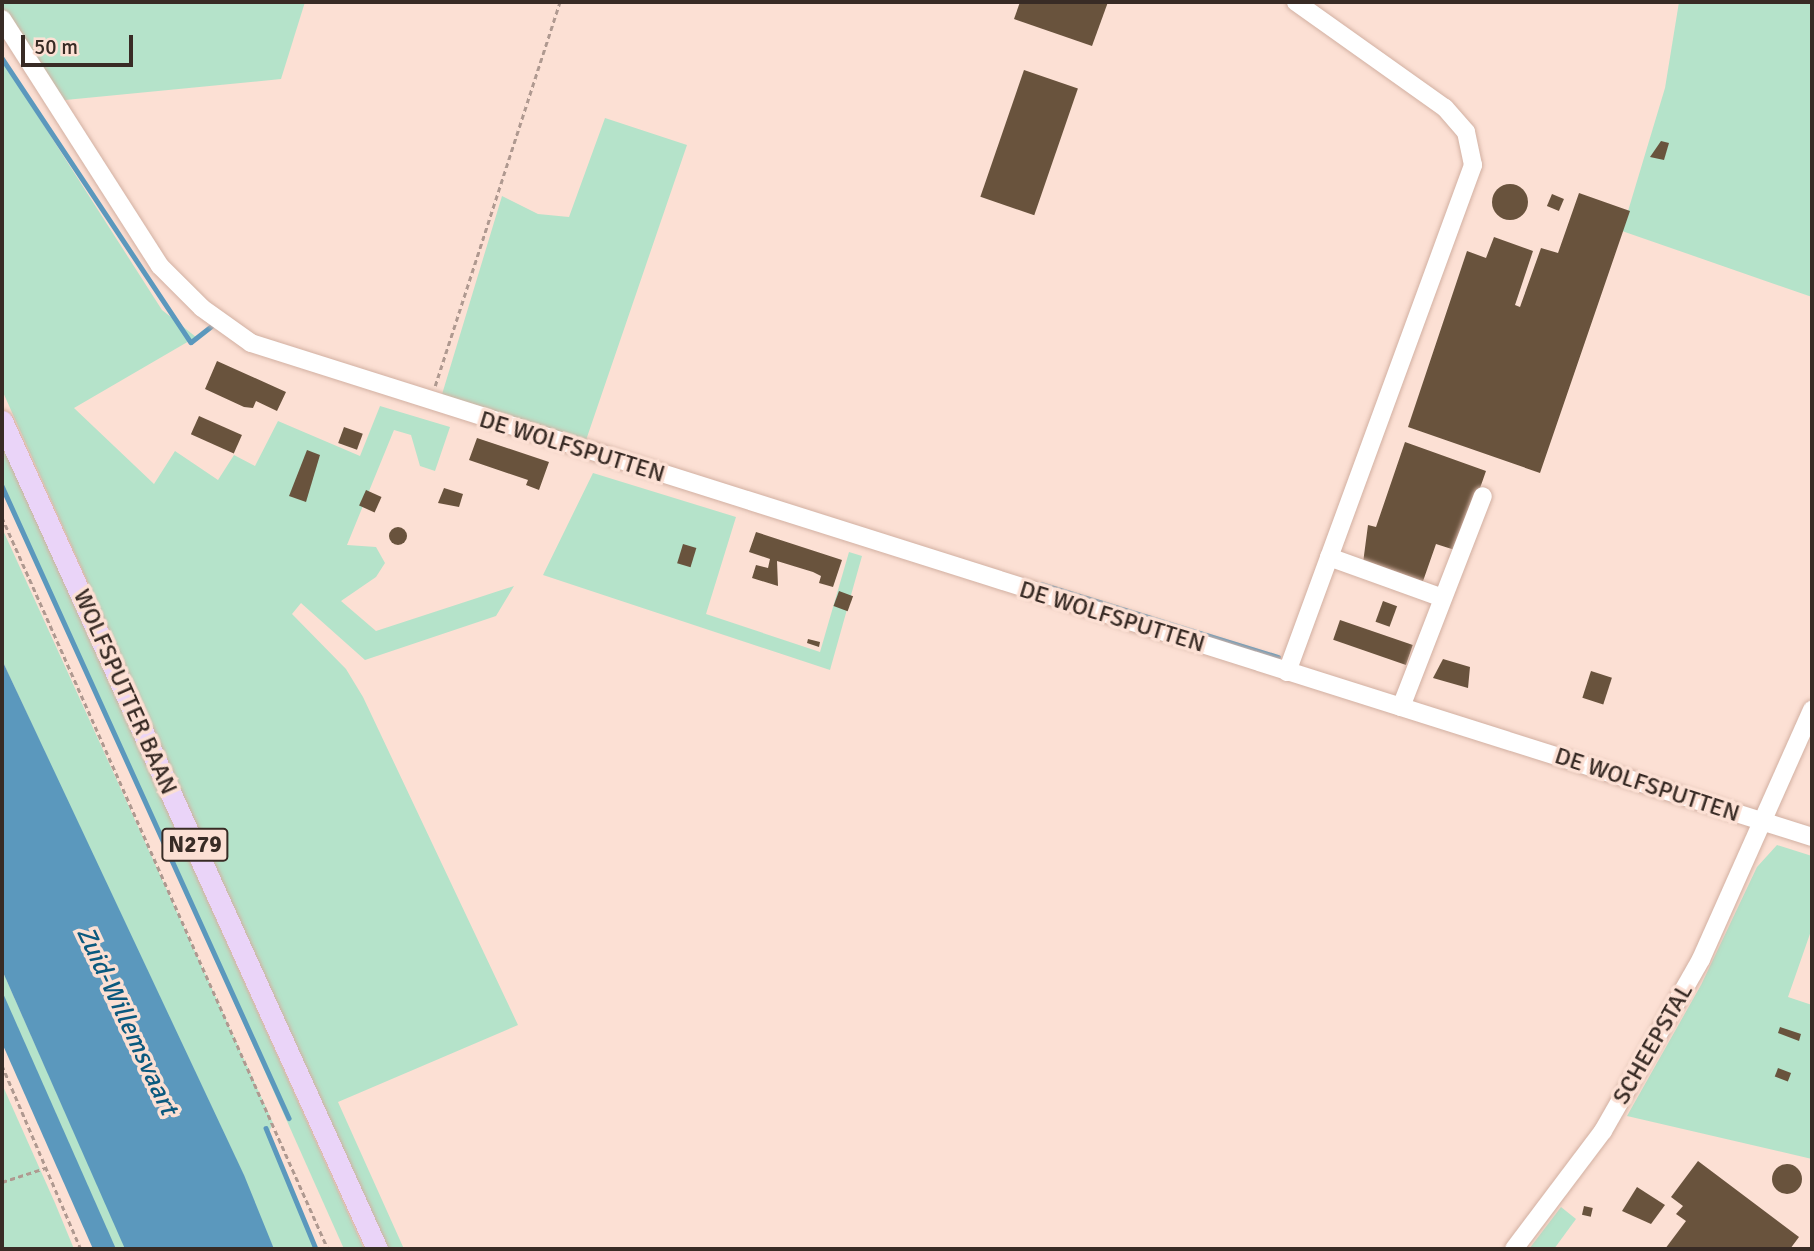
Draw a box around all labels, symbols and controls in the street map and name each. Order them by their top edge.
scale bar [24,21,136,65]
text: 50 m [34,34,78,60]
street label: DE WOLFSPUTTEN [476,405,668,489]
street label: DE WOLFSPUTTEN [1016,575,1208,659]
street label: WOLFSPUTTER BAAN [67,585,183,799]
street label: DE WOLFSPUTTEN [1551,742,1743,828]
road number: N279 [160,825,230,864]
water label: Zuid-Willemsvaart [69,922,183,1120]
street label: SCHEEPSTAL [1607,978,1699,1110]

